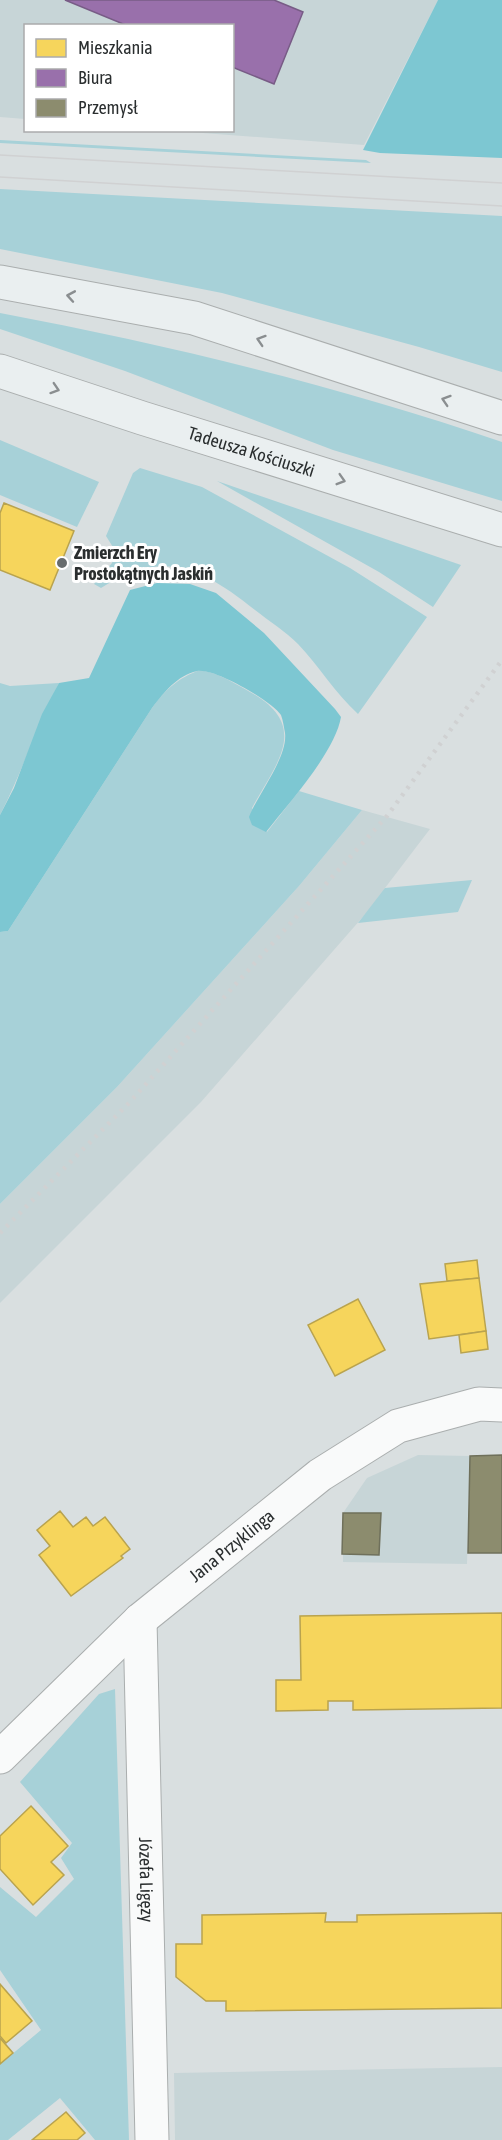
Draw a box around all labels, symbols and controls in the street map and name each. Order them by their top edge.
legend [24,24,234,132]
text: Mieszkania [78,37,153,58]
text: Biura [78,67,113,88]
text: Przemysł [78,97,138,118]
one-way arrow [67,290,77,303]
one-way arrow [256,335,267,347]
one-way arrow [50,382,60,395]
one-way arrow [441,395,452,407]
street label: Tadeusza Kościuszki [186,422,317,481]
one-way arrow [335,473,346,485]
place label: Zmierzch Ery Prostokątnych Jaskiń [74,542,213,584]
marker: Zmierzch Ery Prostokątnych Jaskiń [55,556,69,570]
street label: Jana Przyklinga [185,1505,278,1586]
street label: Józefa Ligęzy [135,1837,158,1923]

